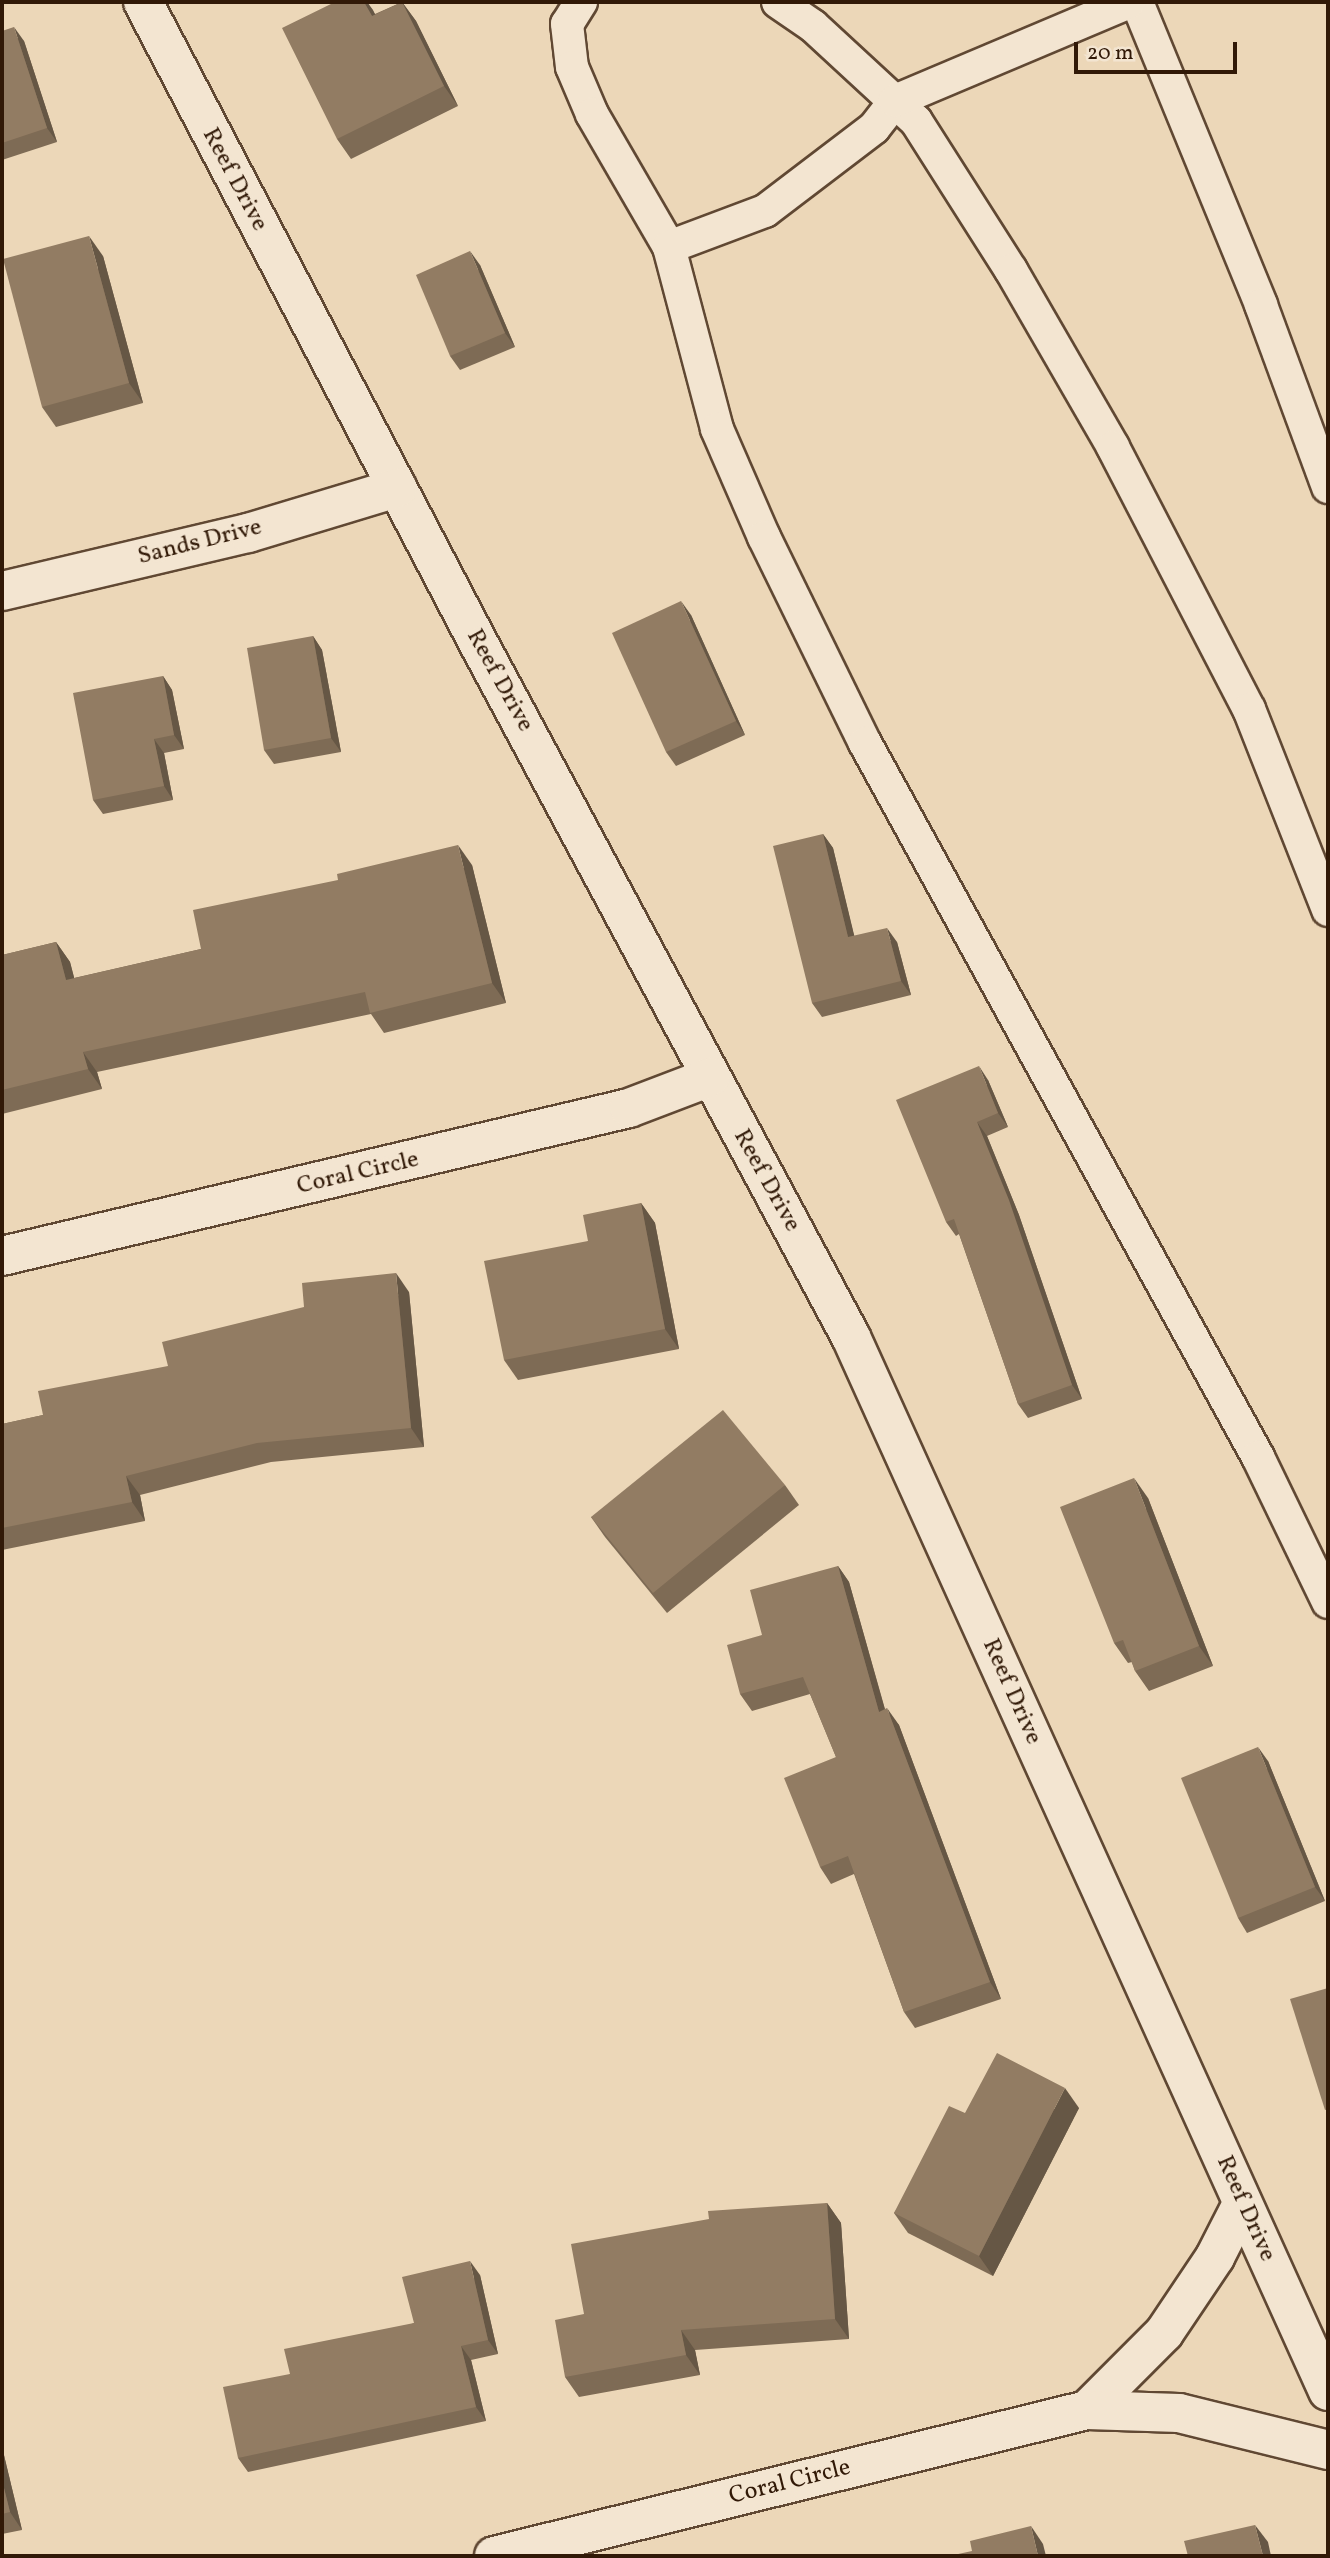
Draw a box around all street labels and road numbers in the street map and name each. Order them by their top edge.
street label: Reef Drive [195,125,273,235]
street label: Sands Drive [135,514,265,572]
street label: Reef Drive [460,626,538,736]
street label: Reef Drive [727,1126,805,1236]
street label: Coral Circle [294,1146,422,1202]
street label: Reef Drive [975,1636,1047,1748]
street label: Reef Drive [1209,2153,1281,2265]
street label: Coral Circle [726,2454,854,2512]

